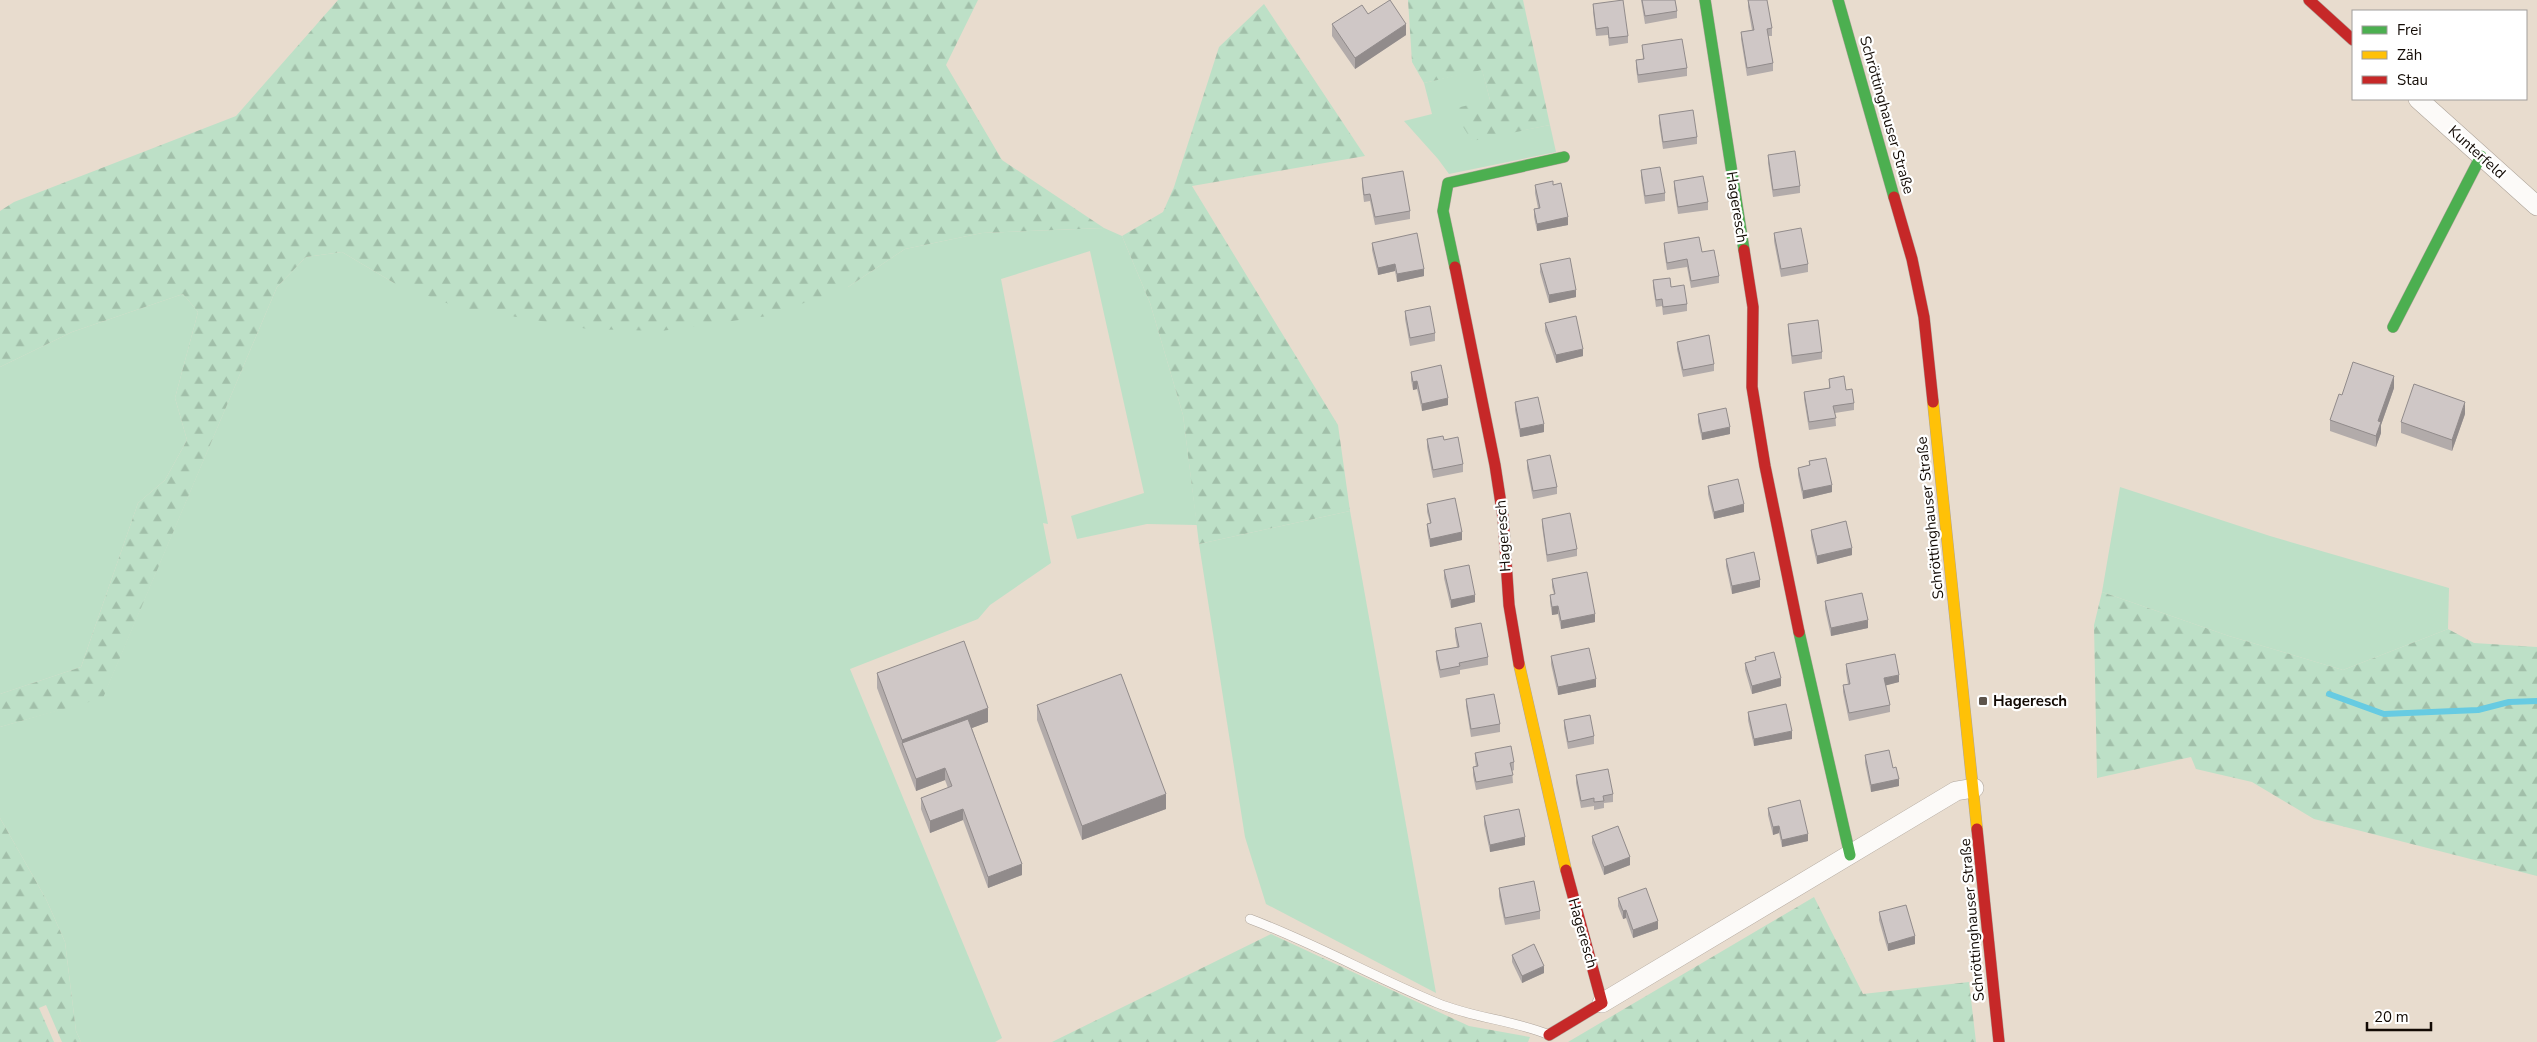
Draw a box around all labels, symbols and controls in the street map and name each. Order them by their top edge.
legend [2352,10,2527,100]
text: Frei [2397,20,2422,40]
street label: Schröttinghauser Straße [1855,34,1919,196]
text: Zäh [2397,45,2422,65]
text: Stau [2397,70,2428,90]
street label: Kunterfeld [2444,121,2510,183]
street label: Hageresch [1721,170,1753,244]
street label: Schröttinghauser Straße [1912,436,1948,600]
street label: Hageresch [1491,499,1515,573]
place label: Hageresch [1993,691,2067,711]
marker: Hageresch [1977,695,1989,707]
street label: Schröttinghauser Straße [1955,838,1989,1002]
street label: Hageresch [1563,896,1603,970]
scale bar [2367,1000,2431,1032]
text: 20 m [2374,1007,2409,1027]

